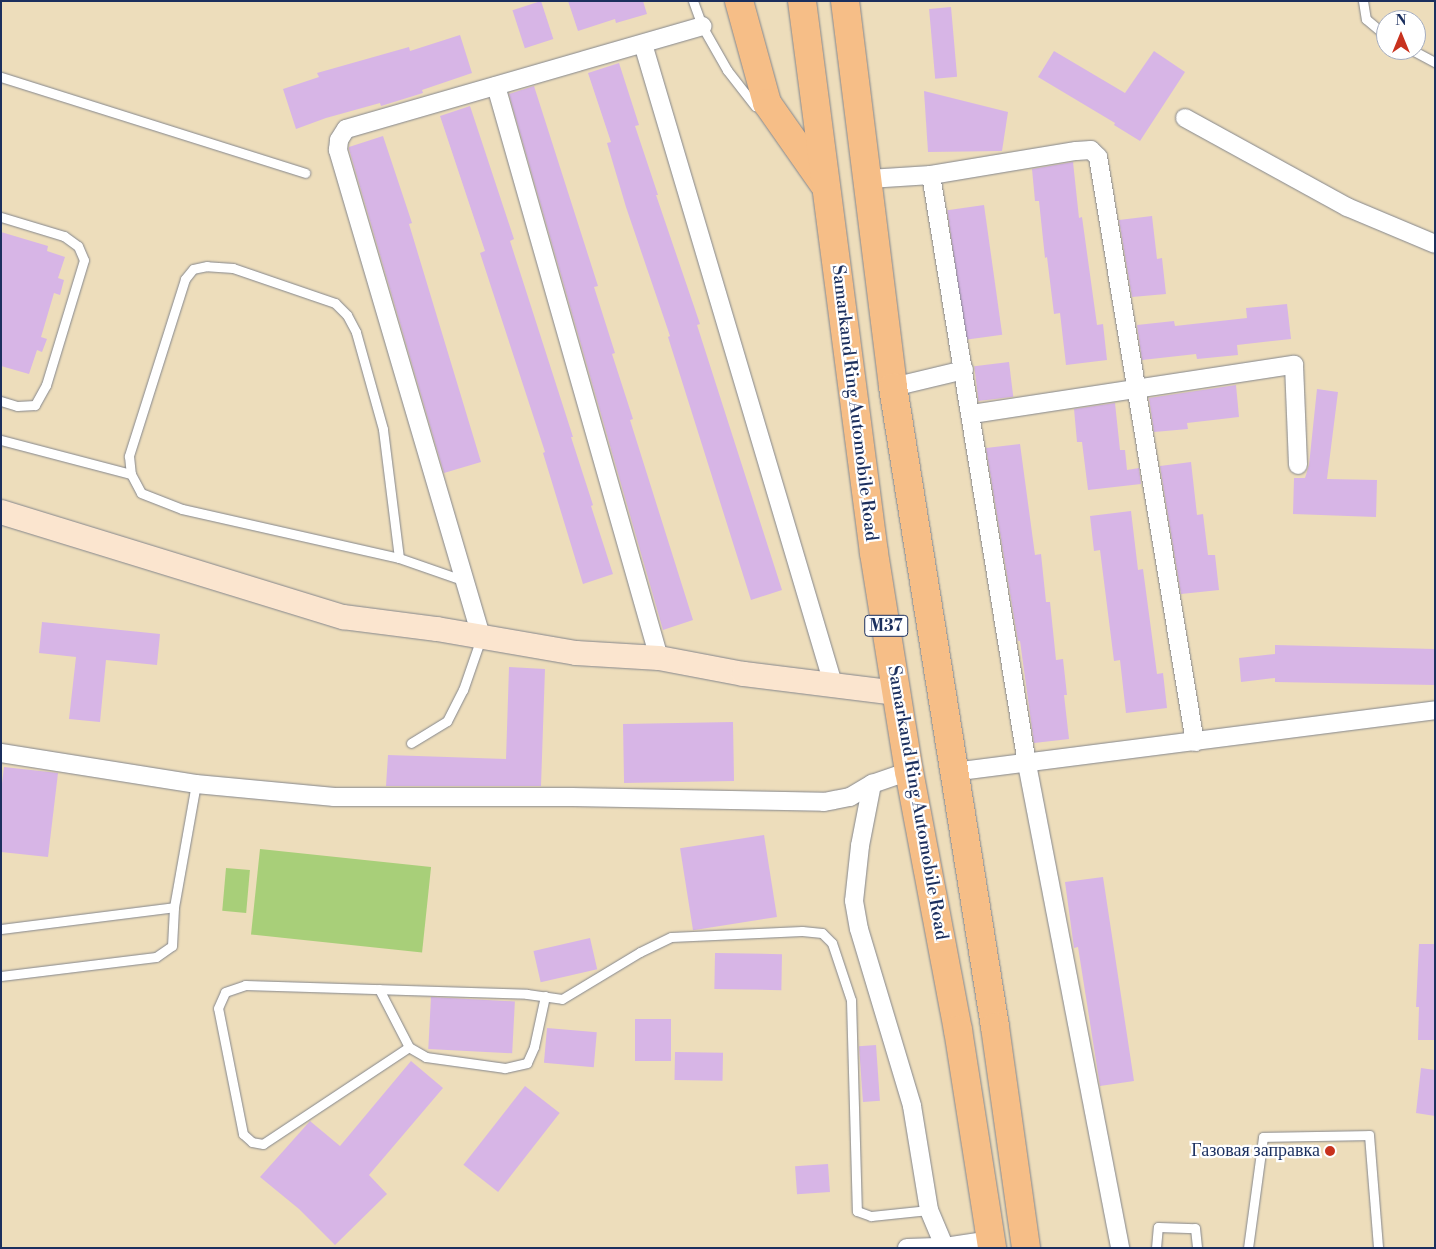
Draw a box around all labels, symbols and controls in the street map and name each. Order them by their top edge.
north arrow [1376,10,1426,60]
text: N [1395,12,1407,30]
street label: Samarkand Ring Automobile Road [826,264,882,542]
road number: M37 [864,612,908,640]
street label: Samarkand Ring Automobile Road [882,664,952,942]
place label: Газовая заправка [1191,1140,1320,1162]
marker: Газовая заправка [1324,1145,1336,1157]

